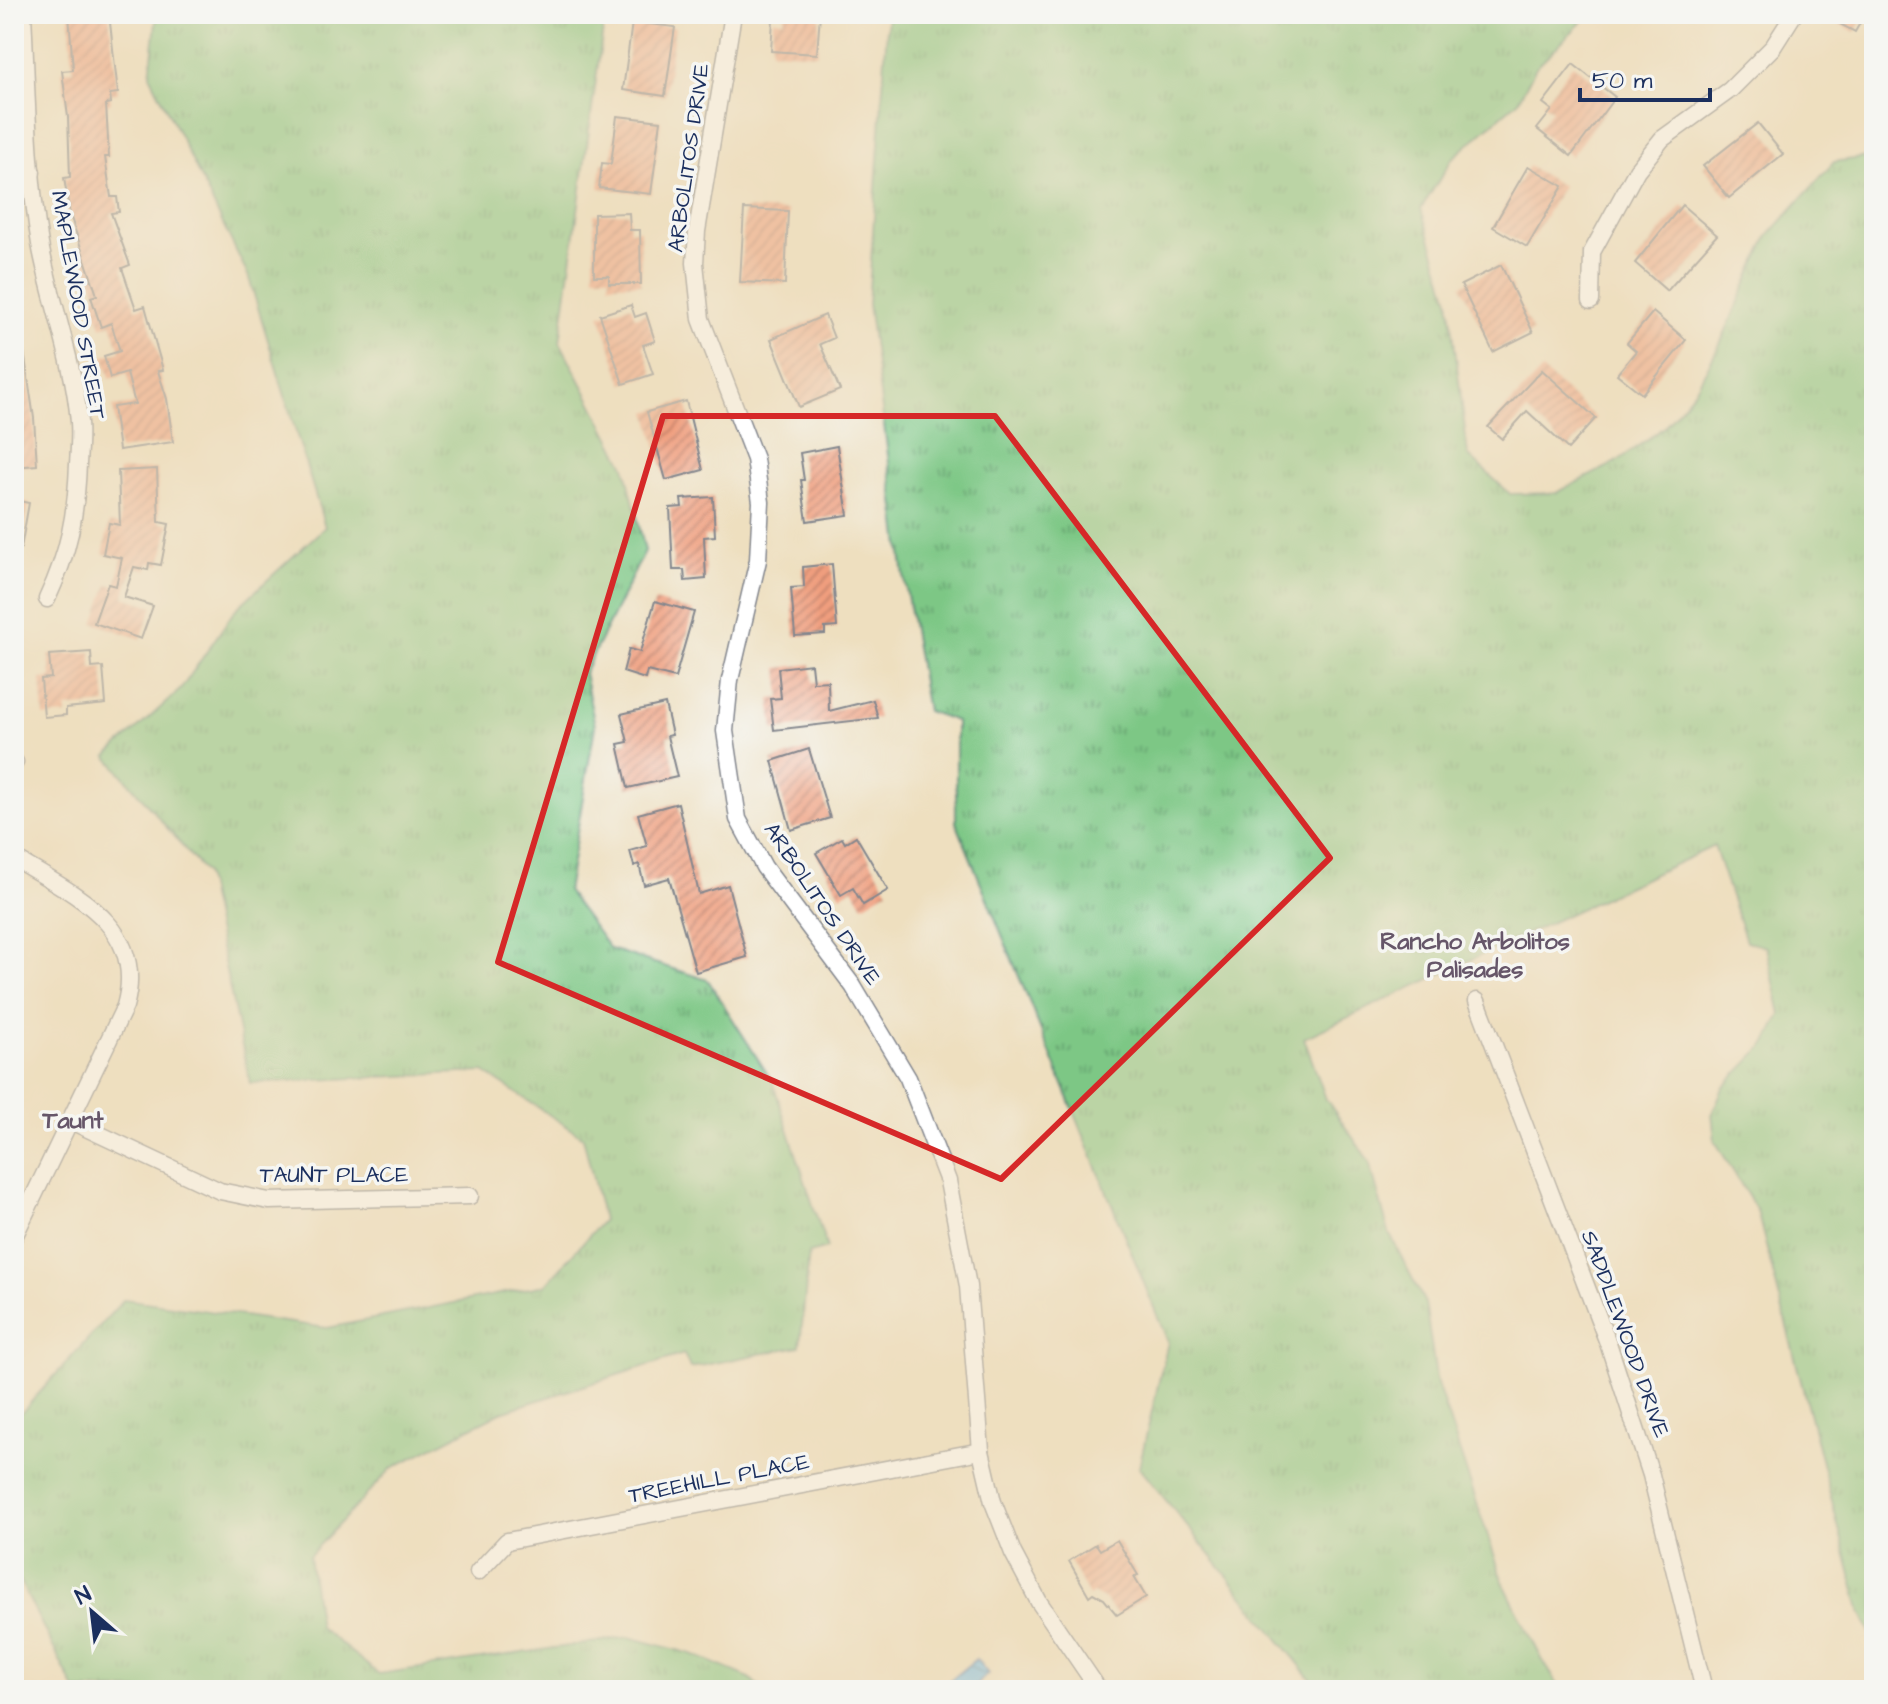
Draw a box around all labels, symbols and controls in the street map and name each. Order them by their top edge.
scale bar [1580,52,1710,102]
street label: ARBOLITOS DRIVE [660,62,718,254]
text: 50 m [1592,64,1653,98]
street label: MAPLEWOOD STREET [43,189,113,422]
street label: ARBOLITOS DRIVE [756,816,888,992]
district label: Rancho Arbolitos Palisades [1380,925,1570,987]
district label: Taunt [41,1104,104,1138]
street label: TAUNT PLACE [260,1160,408,1191]
street label: SADDLEWOOD DRIVE [1573,1226,1677,1442]
street label: TREEHILL PLACE [626,1446,812,1512]
north arrow [52,1572,132,1652]
text: N [70,1579,97,1613]

